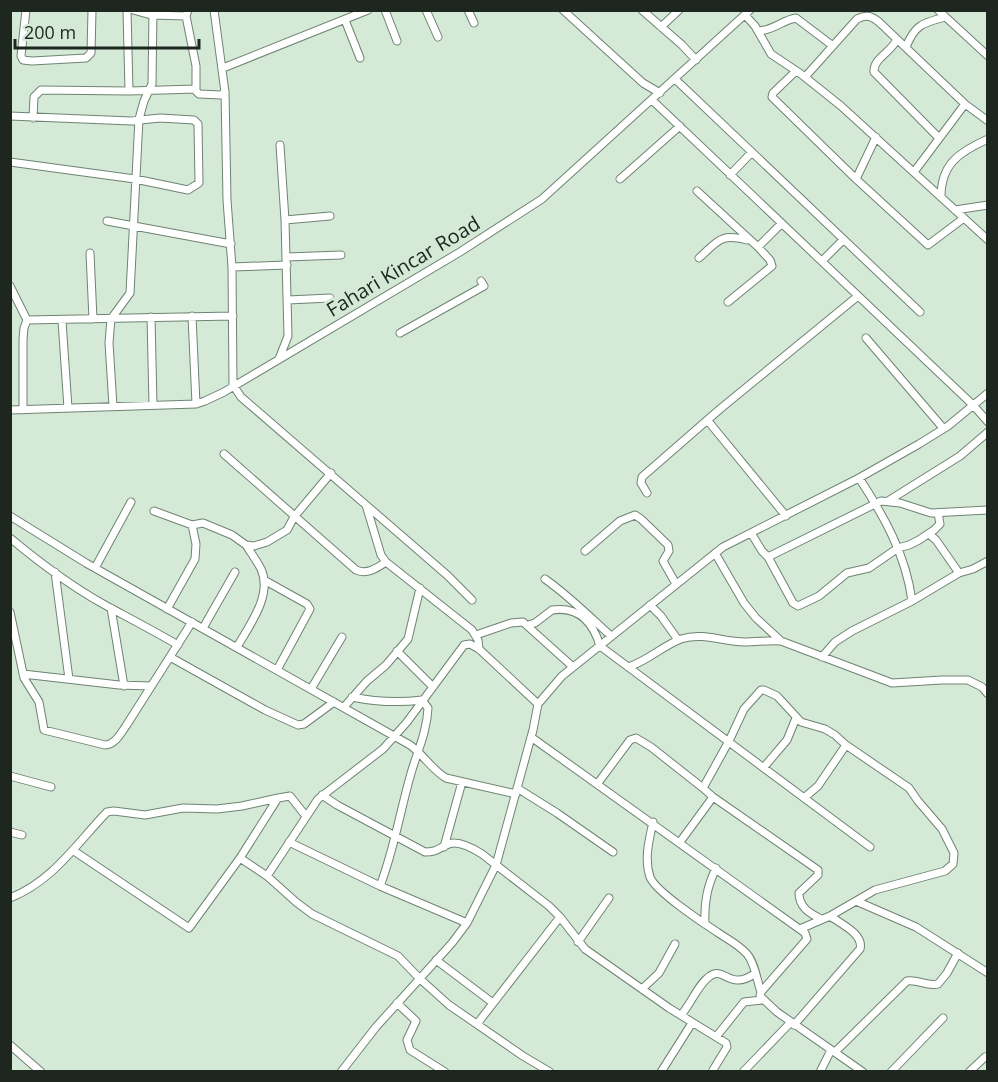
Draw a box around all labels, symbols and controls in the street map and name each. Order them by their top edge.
scale bar [15,12,200,50]
text: 200 m [24,20,76,44]
street label: Fahari Kincar Road [321,209,485,323]

